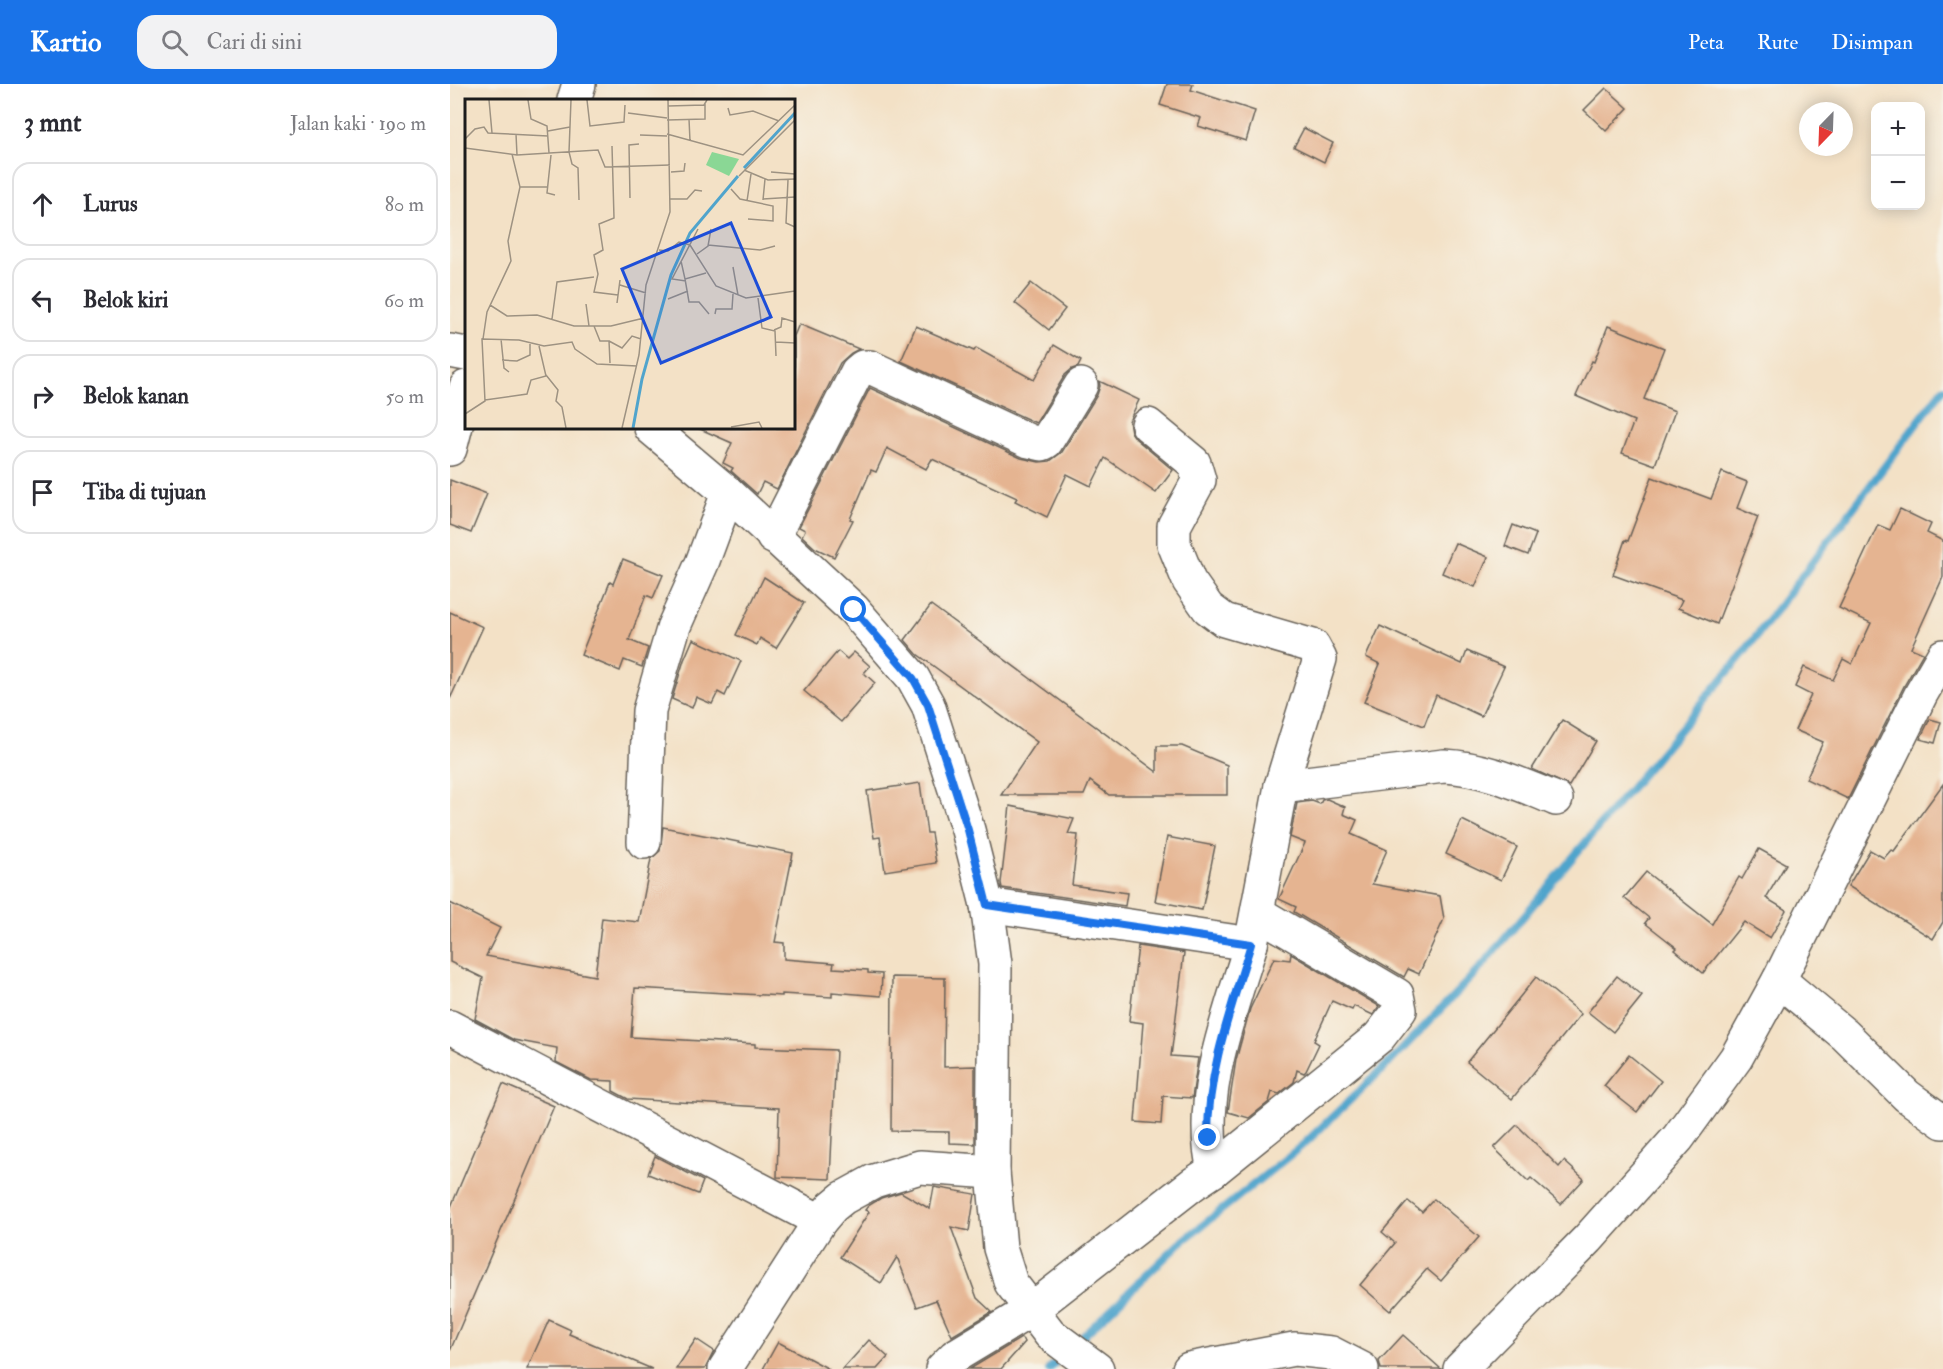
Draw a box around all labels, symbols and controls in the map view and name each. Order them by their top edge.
search box [137,15,557,69]
text: Kartio [30,25,101,60]
icon: search [158,26,191,59]
text: Cari di sini [206,28,302,56]
text: Peta [1688,29,1724,56]
text: Rute [1757,29,1798,56]
text: Disimpan [1831,29,1913,56]
inset map [465,99,795,429]
north arrow [1799,102,1853,156]
map controls [1871,102,1925,210]
button: + [1871,102,1925,156]
text: 3 mnt [24,107,81,139]
text: Jalan kaki · 190 m [290,111,426,136]
button: − [1871,156,1925,210]
icon: ahead [26,188,59,221]
text: Lurus [83,190,137,218]
text: 80 m [385,192,424,217]
icon: left [26,284,59,317]
text: Belok kiri [83,286,168,314]
text: 60 m [384,288,424,313]
icon: right [26,380,59,413]
text: Belok kanan [83,382,189,410]
text: 50 m [385,384,424,409]
icon: arrive [26,476,59,509]
text: Tiba di tujuan [83,478,206,506]
route start [840,596,866,622]
route end [1194,1124,1220,1150]

